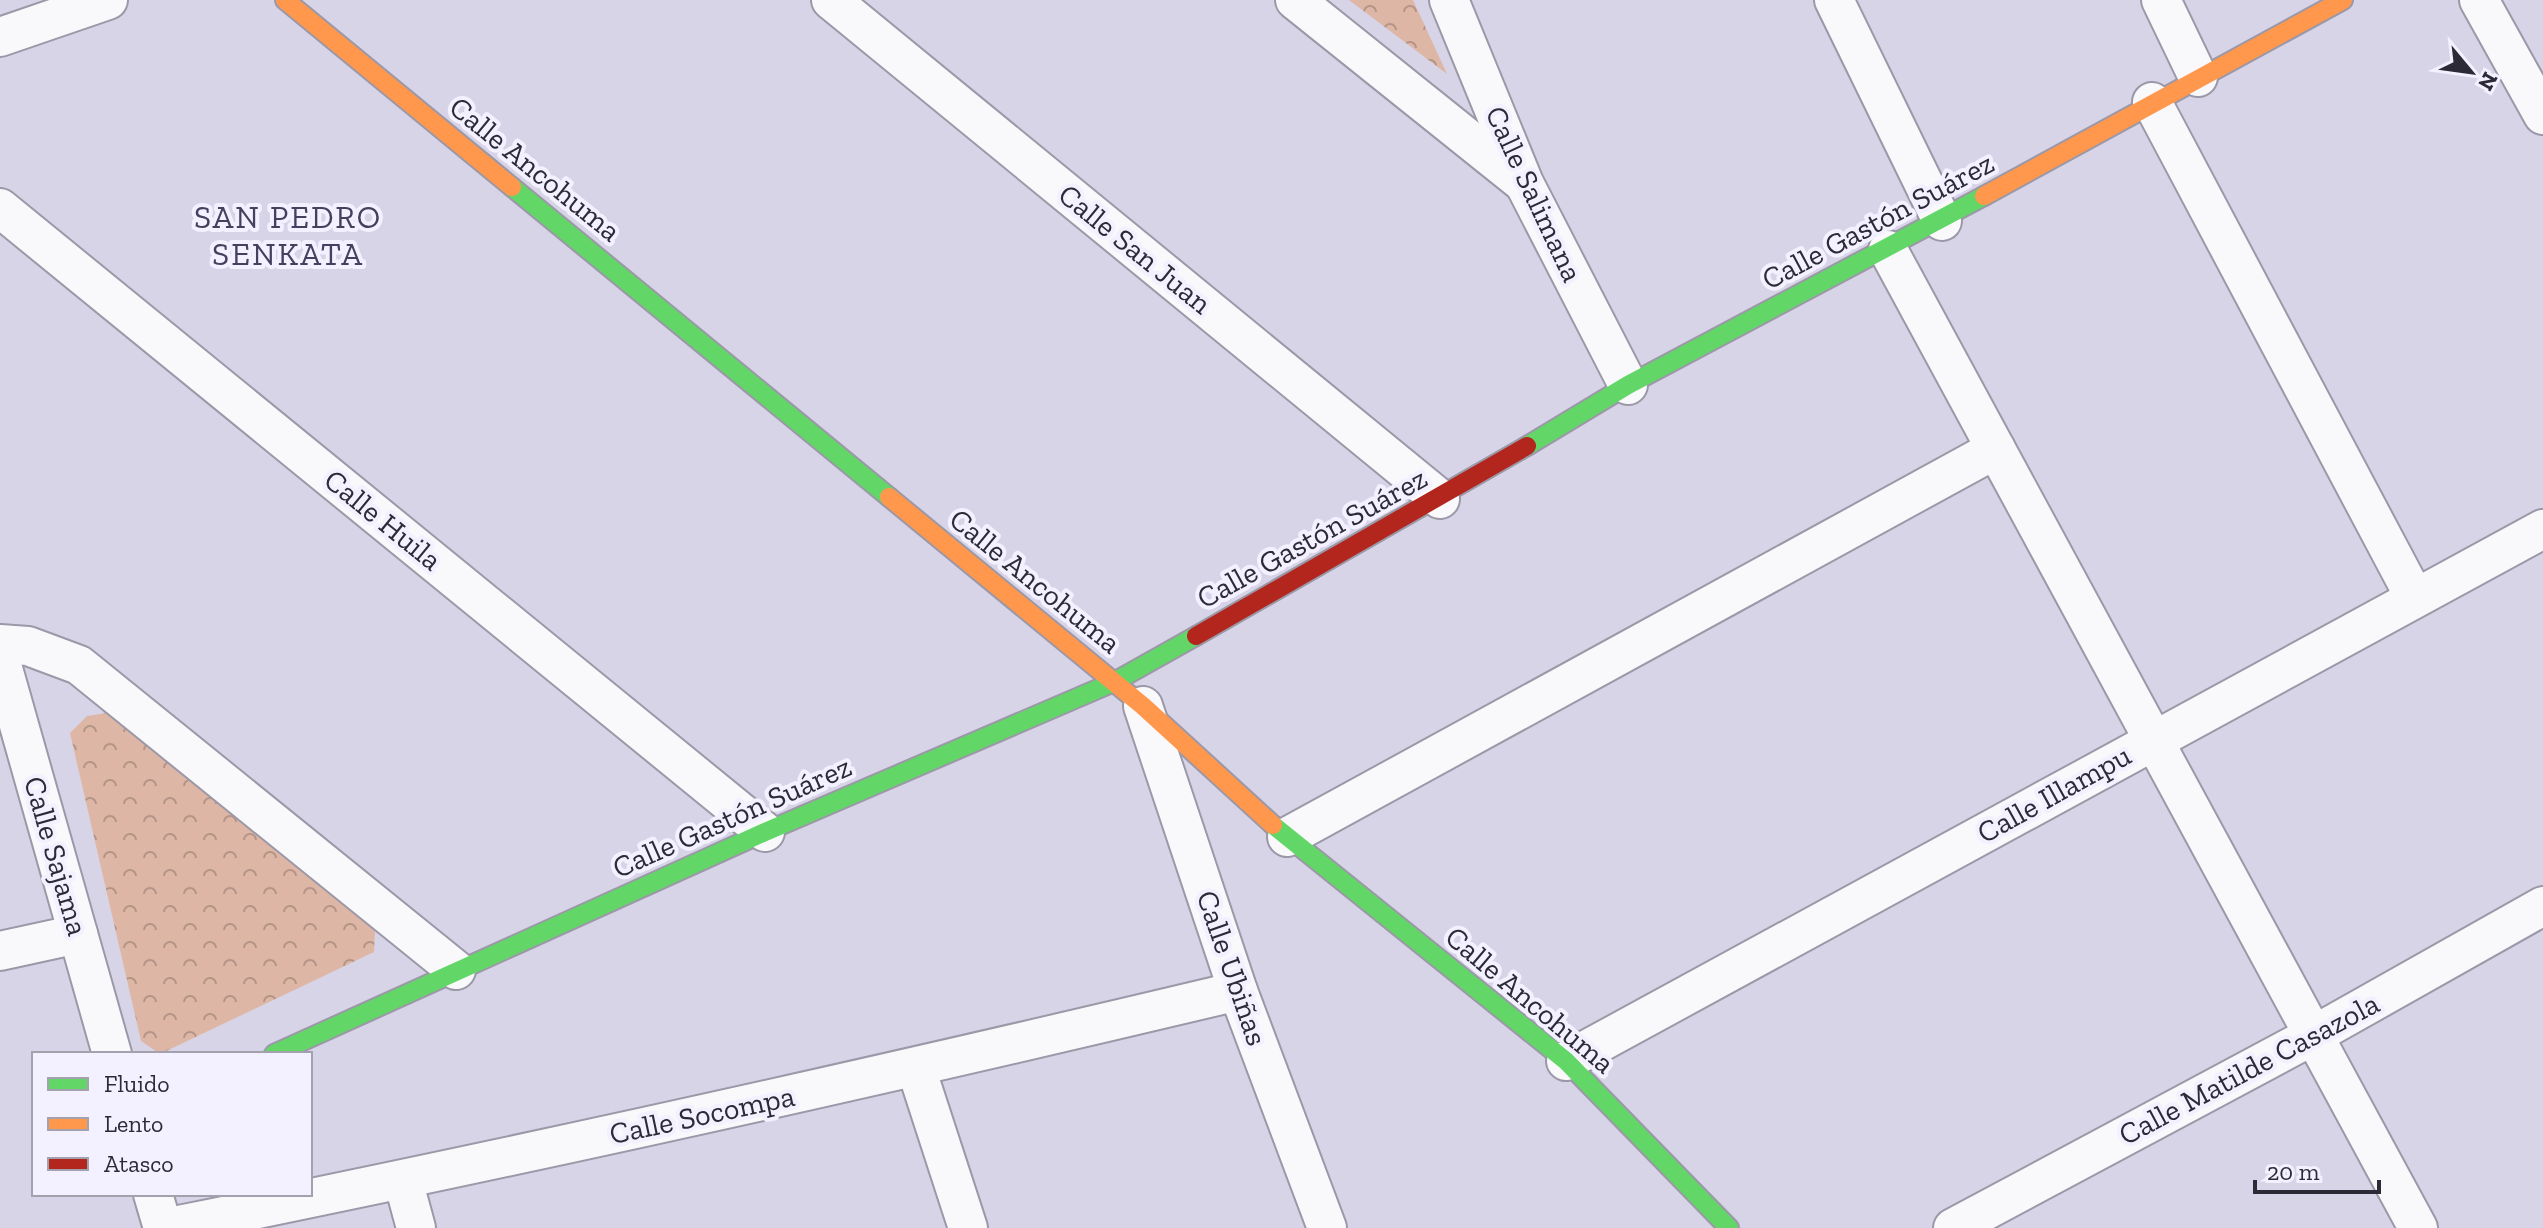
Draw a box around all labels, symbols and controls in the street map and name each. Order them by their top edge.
north arrow [2431,32,2511,112]
text: N [2472,68,2504,96]
street label: Calle Ancohuma [442,89,628,249]
street label: Calle Salimana [1478,100,1590,288]
street label: Calle Gastón Suárez [1756,145,2000,297]
street label: Calle San Juan [1051,176,1219,322]
district label: SAN PEDRO SENKATA [194,198,382,273]
street label: Calle Gastón Suárez [1191,460,1433,616]
street label: Calle Huila [317,462,449,578]
street label: Calle Ancohuma [942,501,1128,661]
street label: Calle Illampu [1971,737,2137,851]
street label: Calle Gastón Suárez [607,748,857,886]
street label: Calle Sajama [16,772,96,940]
street label: Calle Ubiñas [1189,886,1275,1050]
street label: Calle Ancohuma [1438,919,1622,1081]
street label: Calle Matilde Casazola [2113,985,2385,1153]
legend [32,1052,312,1196]
text: Fluido [104,1069,169,1098]
street label: Calle Socompa [606,1078,798,1152]
text: Lento [104,1109,163,1138]
scale bar [2255,1144,2379,1194]
text: Atasco [104,1149,174,1178]
text: 20 m [2267,1157,2320,1186]

